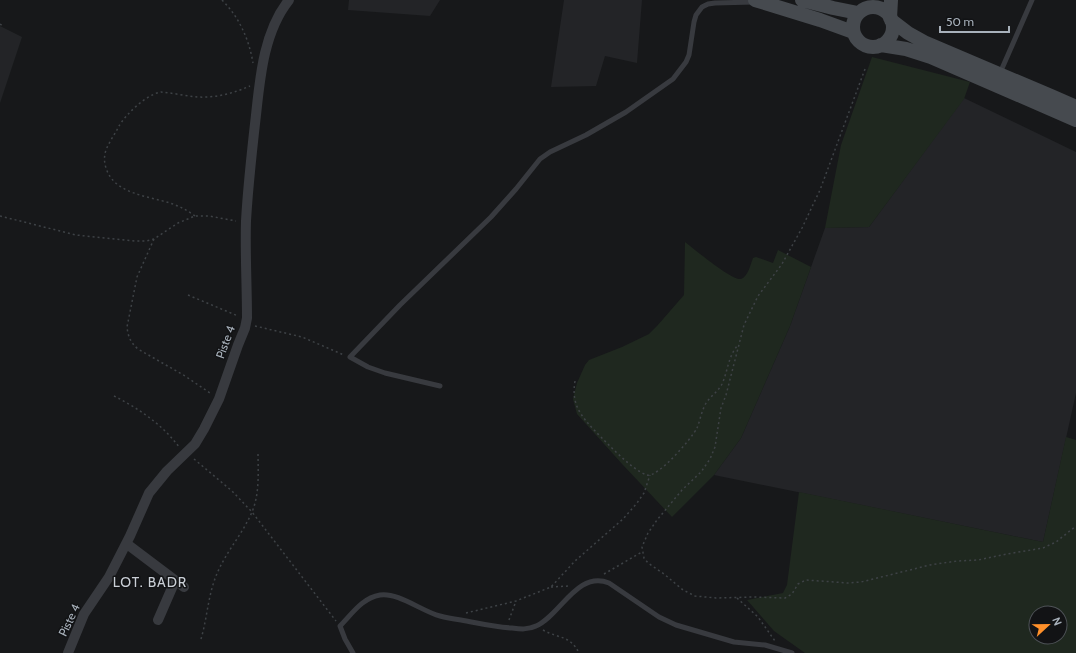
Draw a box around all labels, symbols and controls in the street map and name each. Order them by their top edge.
scale bar [940,8,1009,34]
text: 50 m [946,14,974,29]
street label: Piste 4 [212,323,238,361]
district label: LOT. BADR [113,573,187,591]
street label: Piste 4 [55,601,83,639]
north arrow [1028,605,1068,645]
text: N [1049,615,1065,627]

